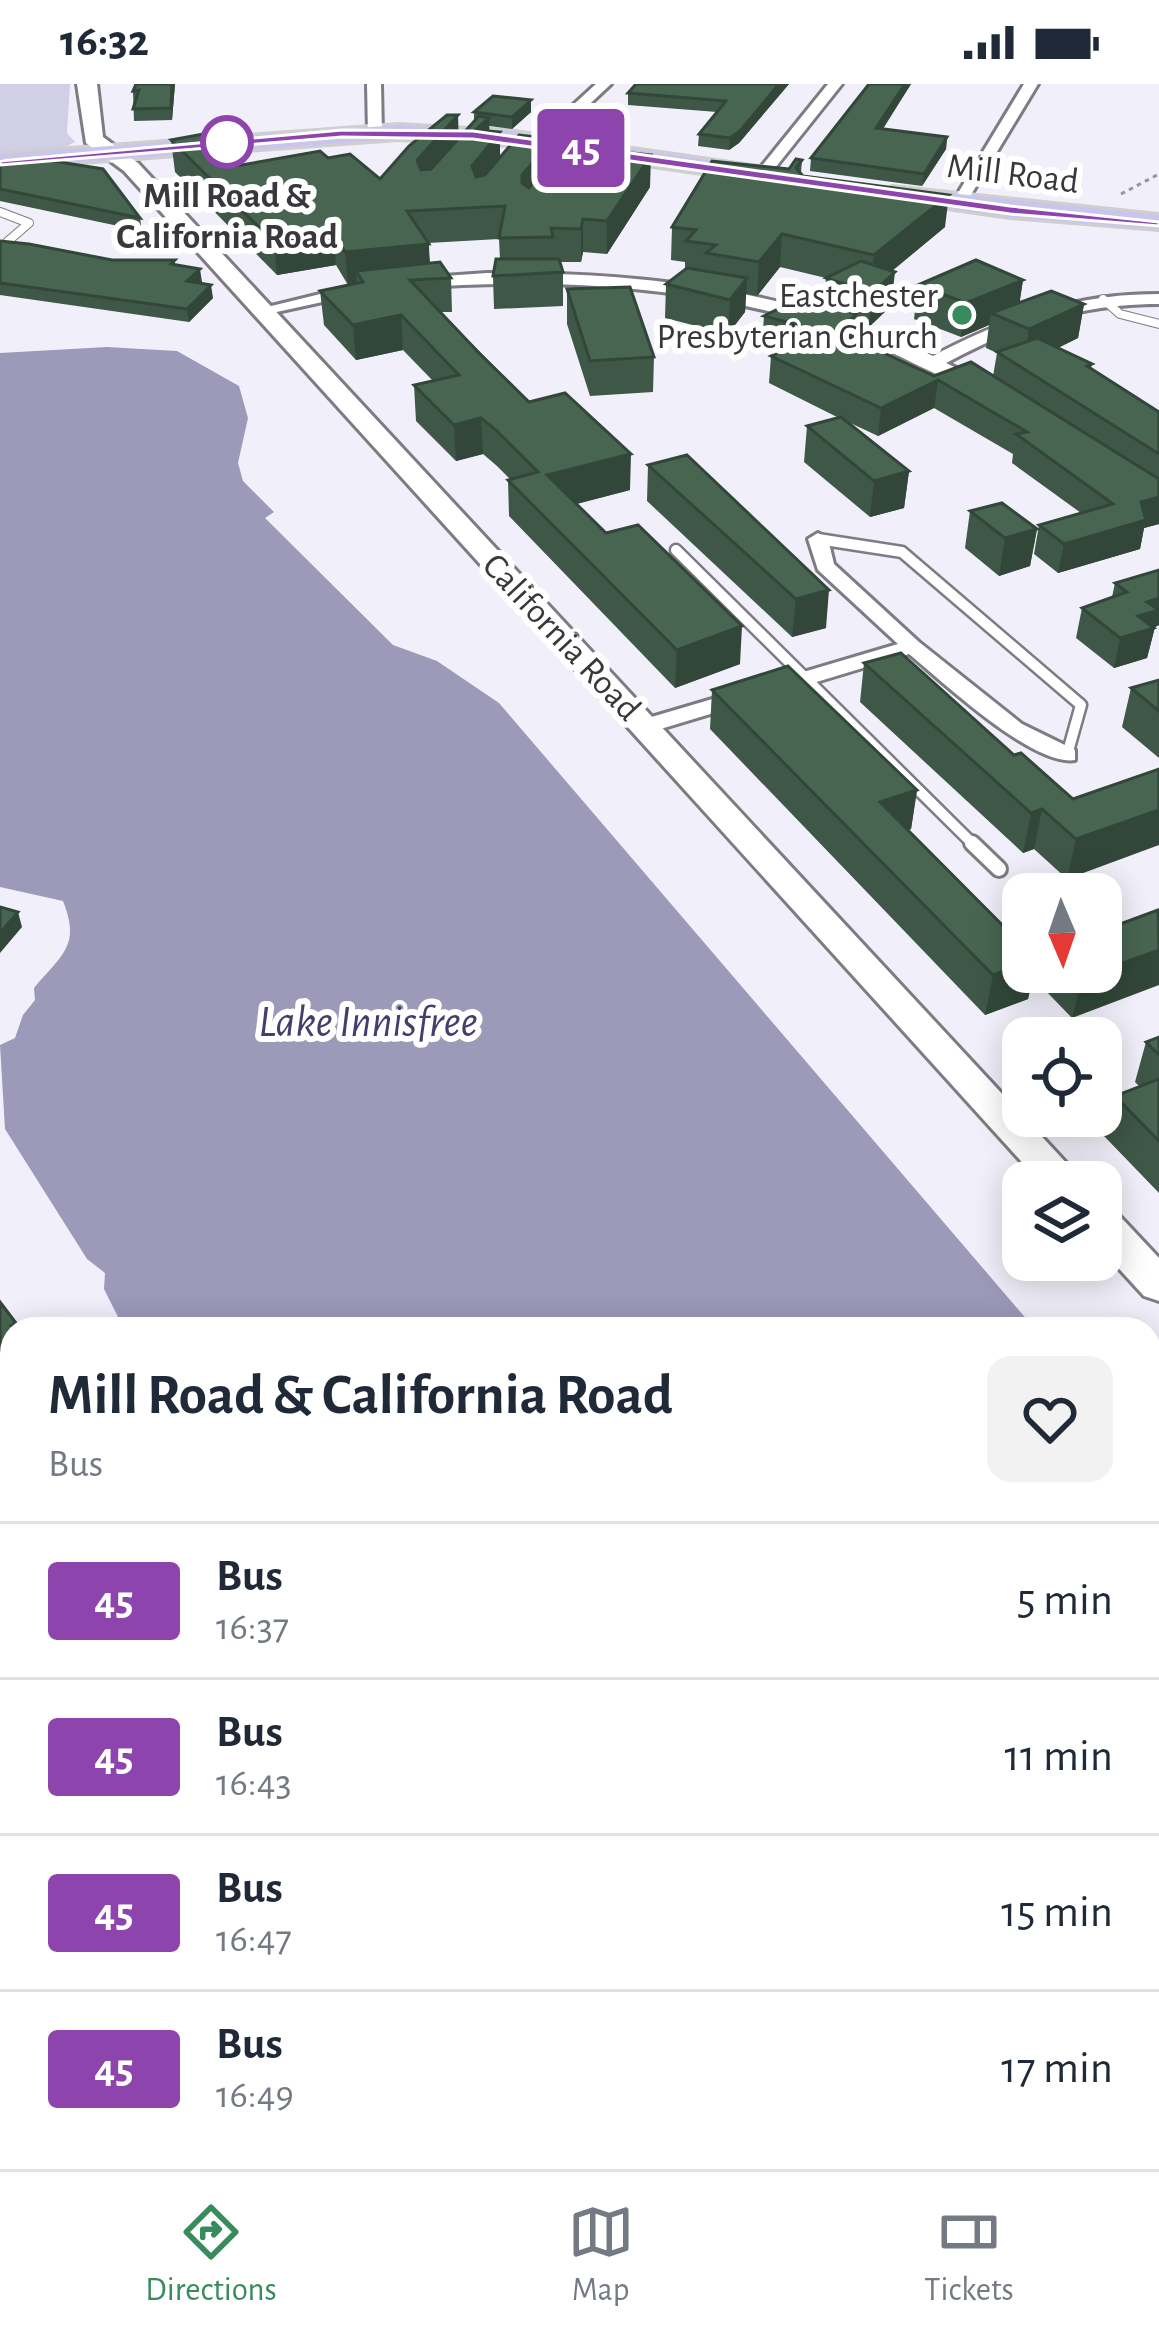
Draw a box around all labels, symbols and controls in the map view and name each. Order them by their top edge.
text: 16:32 [60,19,149,64]
line badge: 45 [527,109,635,187]
marker: Mill Road & California Road [202,117,252,167]
text: 45 [561,127,601,169]
street label: Mill Road [945,148,1081,200]
place label: Mill Road & California Road [116,178,338,255]
place label: Eastchester Presbyterian Church [657,278,938,355]
marker: Eastchester Presbyterian Church [949,302,975,328]
street label: California Road [476,547,648,728]
north arrow [1002,873,1122,993]
map controls [1002,873,1122,1281]
water label: Lake Innisfree [258,1000,478,1045]
button: locate [1002,1017,1122,1137]
button: layers [1002,1161,1122,1281]
button: heart [987,1356,1113,1482]
text: Mill Road & California Road [48,1367,673,1424]
text: Bus [48,1445,103,1484]
text: Bus [216,1554,283,1599]
text: 5 min [1017,1578,1113,1623]
text: 45 [94,1580,134,1622]
text: 16:37 [216,1608,289,1647]
text: Bus [216,1710,283,1755]
text: 11 min [1005,1734,1113,1779]
text: 45 [94,1736,134,1778]
text: 16:43 [216,1764,292,1803]
text: Bus [216,1866,283,1911]
text: 15 min [1001,1890,1113,1935]
text: 45 [94,1892,134,1934]
text: 16:47 [216,1920,292,1959]
text: Bus [216,2022,283,2067]
text: 17 min [1001,2046,1113,2091]
text: 45 [94,2048,134,2090]
text: 16:49 [216,2076,294,2115]
tab: Directions [145,2199,277,2311]
tab: Map [568,2199,634,2311]
tab: Tickets [924,2199,1014,2311]

